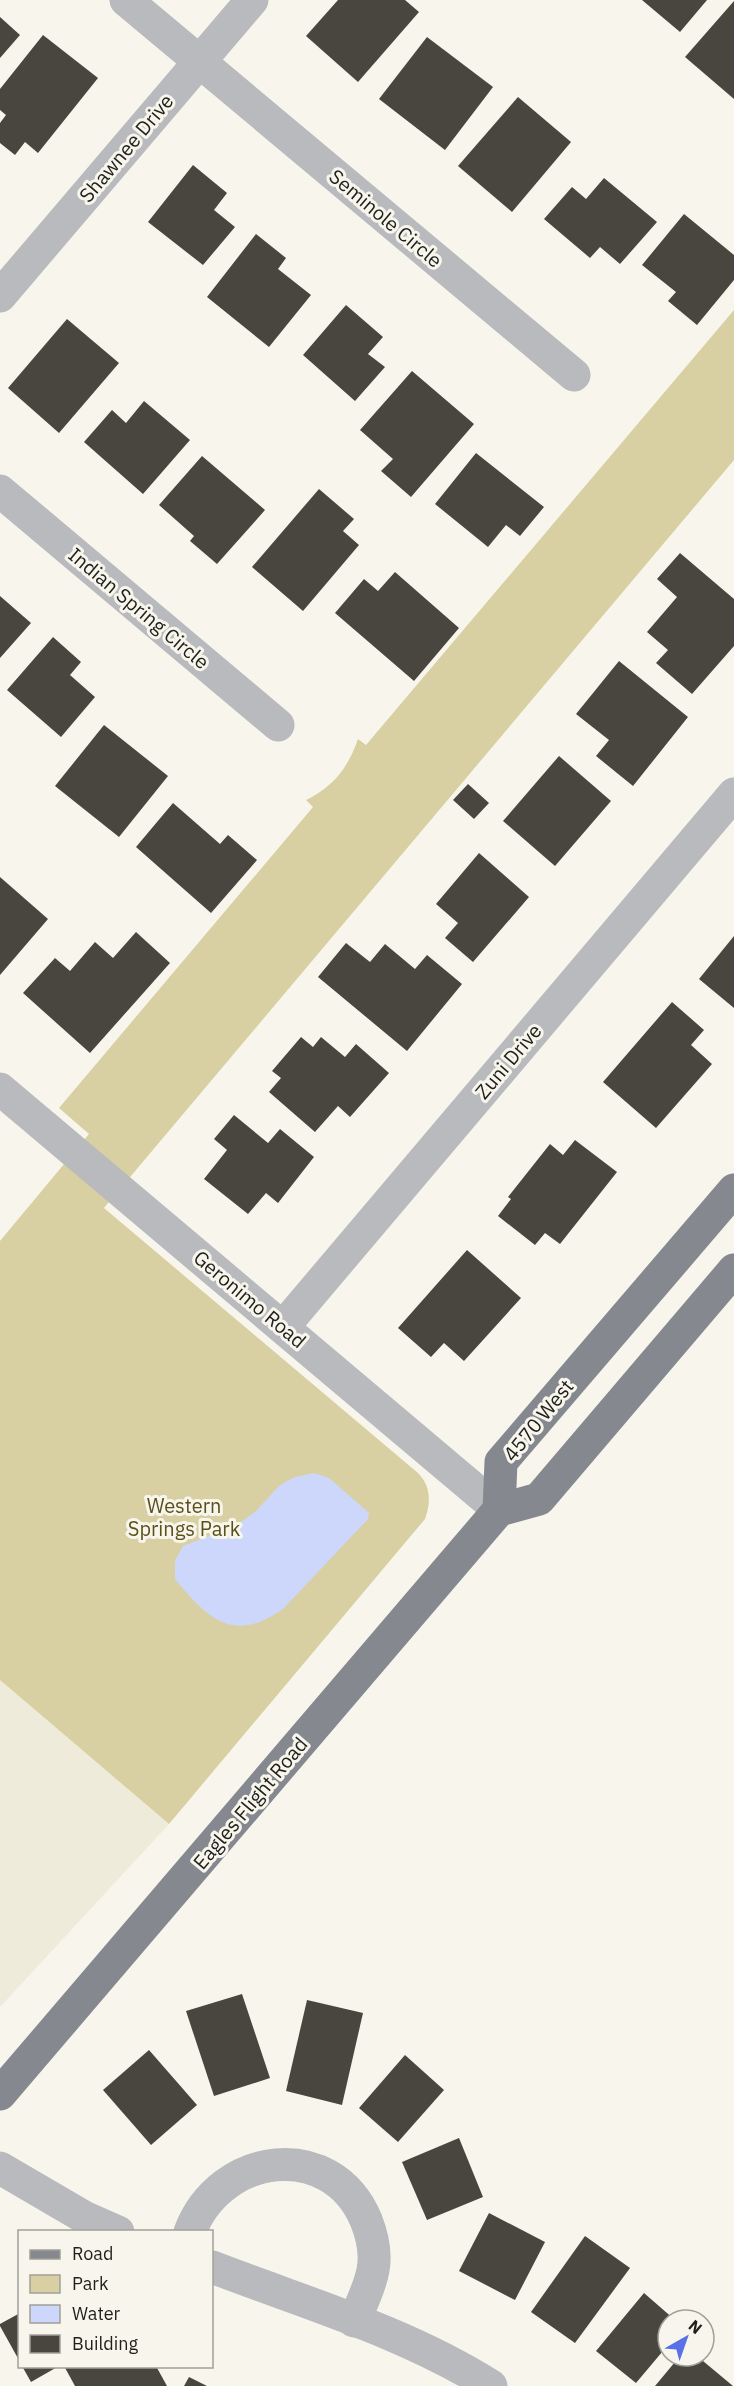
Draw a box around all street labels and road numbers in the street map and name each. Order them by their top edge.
street label: Shawnee Drive [73,88,179,208]
street label: Seminole Circle [324,163,448,273]
street label: Indian Spring Circle [63,541,215,675]
street label: Zuni Drive [469,1018,547,1104]
street label: Geronimo Road [188,1244,312,1354]
street label: 4570 West [497,1373,579,1467]
street label: Eagles Flight Road [187,1731,313,1875]

